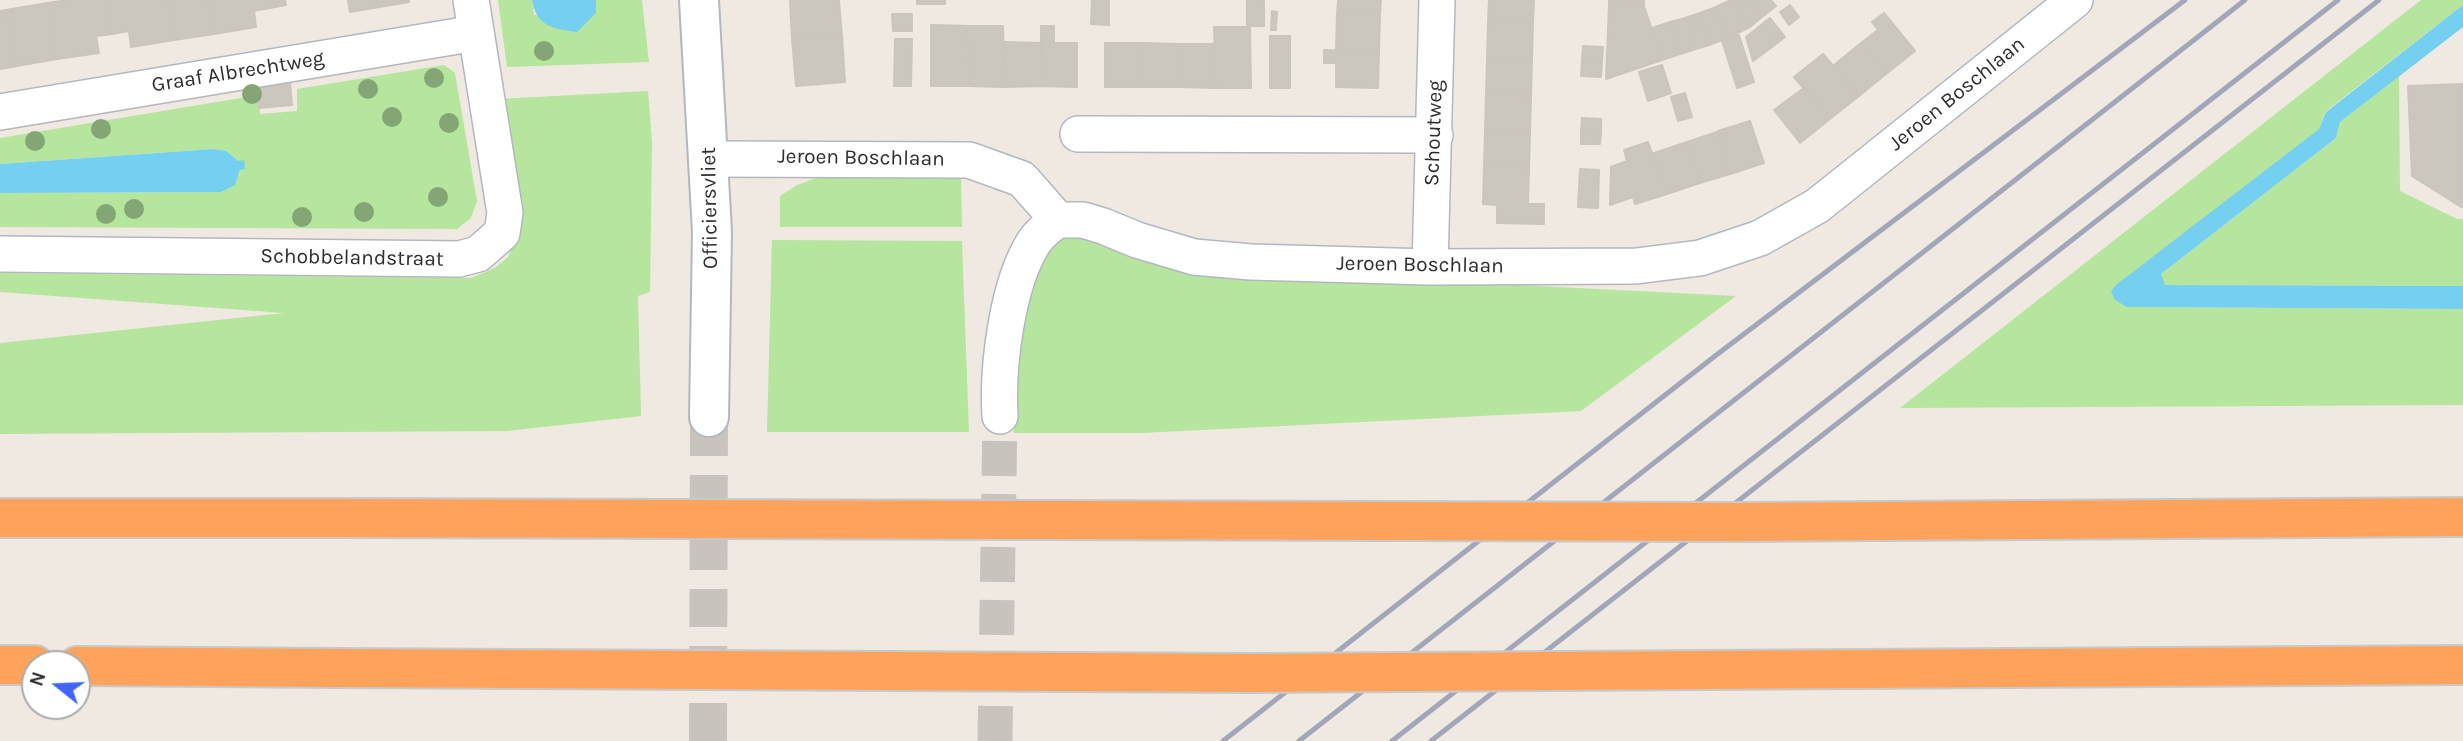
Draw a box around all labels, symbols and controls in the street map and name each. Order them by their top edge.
street label: Jeroen Boschlaan [1884,31,2030,157]
street label: Graaf Albrechtweg [150,46,326,98]
street label: Schoutweg [1420,80,1448,186]
street label: Jeroen Boschlaan [777,144,945,172]
street label: Officiersvliet [696,147,724,269]
street label: Schobbelandstraat [260,244,444,272]
street label: Jeroen Boschlaan [1336,251,1504,279]
north arrow [21,650,91,720]
text: N [25,669,50,689]

